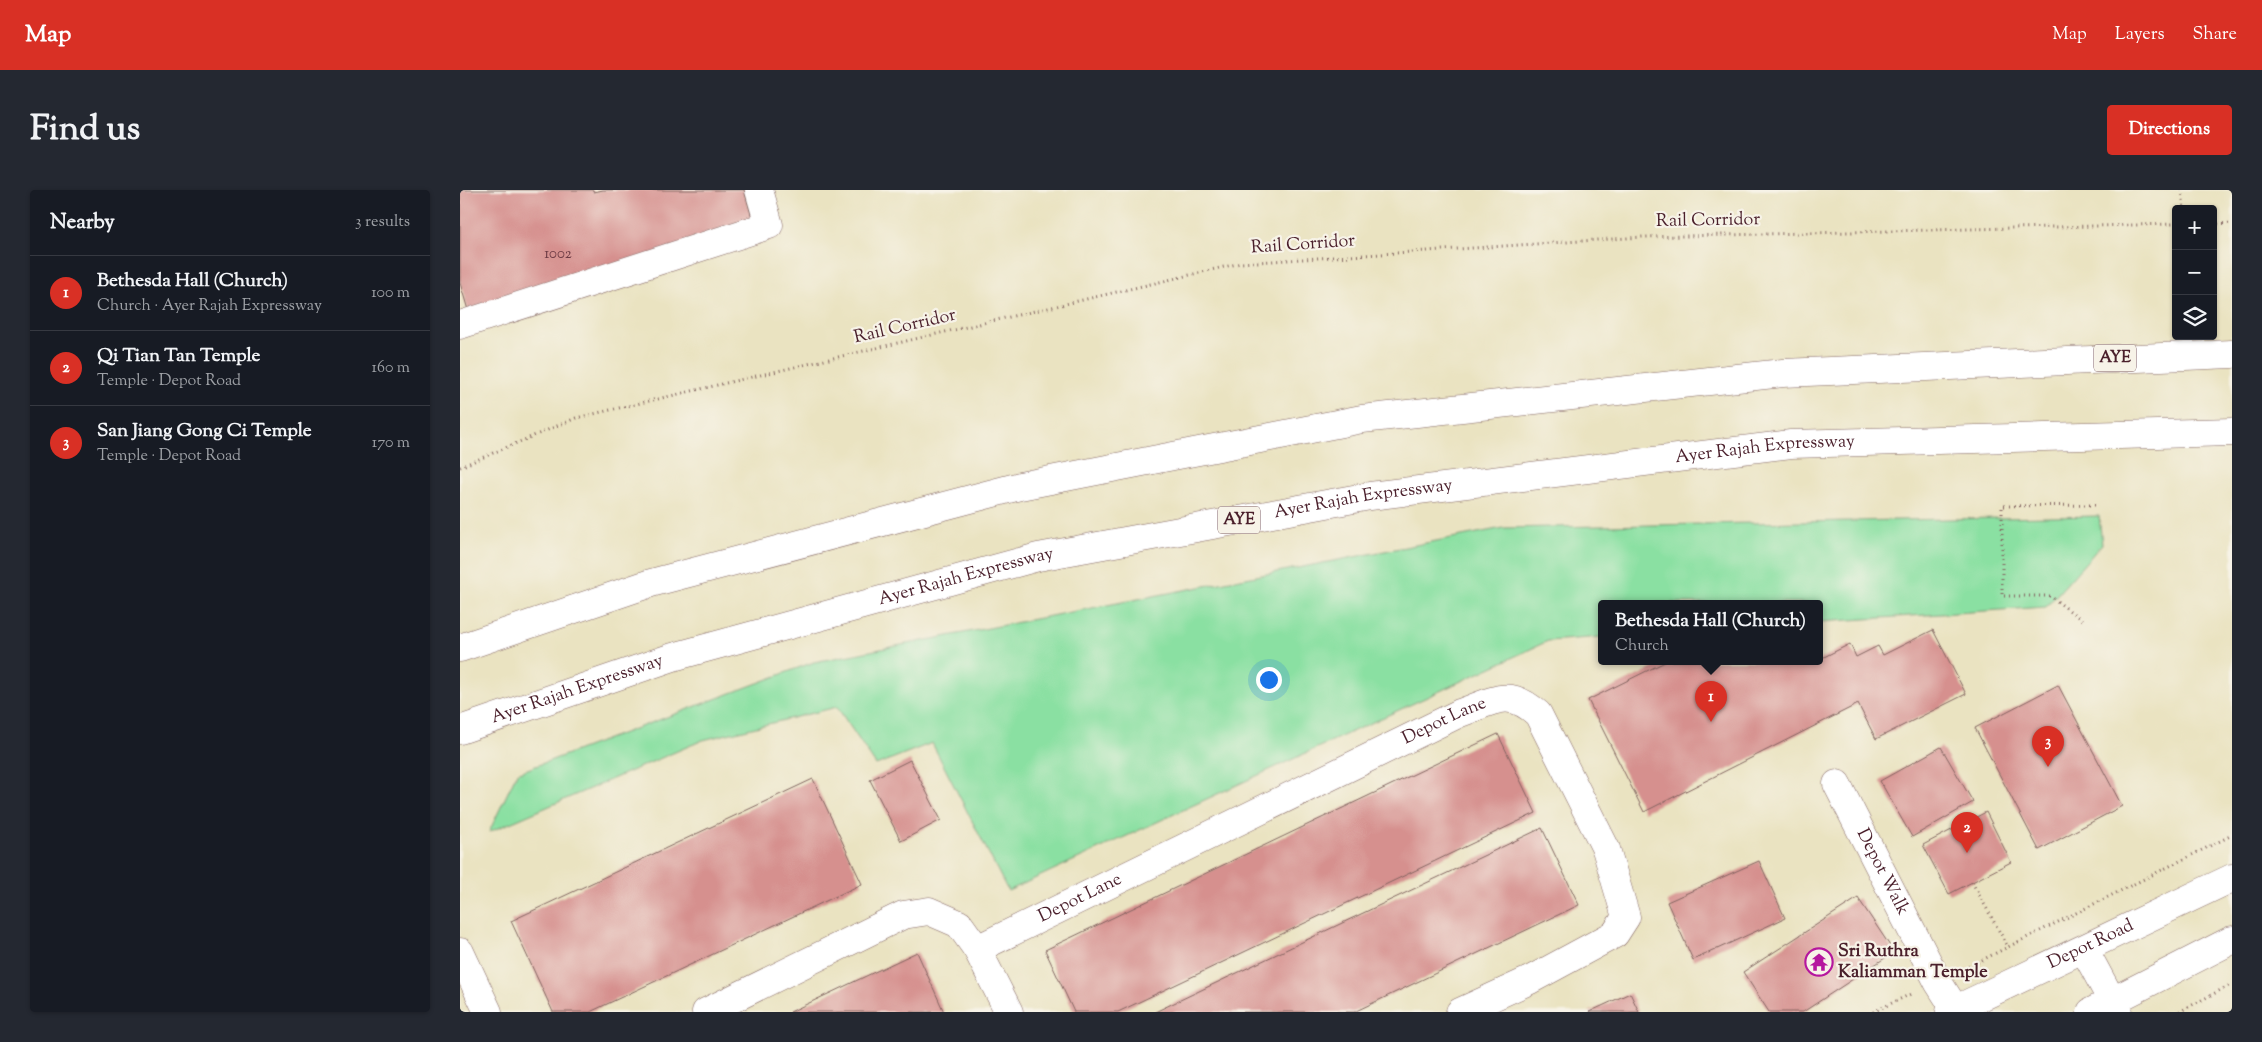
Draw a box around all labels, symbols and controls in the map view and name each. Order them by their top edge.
text: Map [25,18,71,52]
text: Map [2052,22,2087,48]
text: Layers [2115,22,2165,48]
text: Share [2193,22,2237,48]
text: Find us [30,105,140,156]
button: Directions [2107,105,2232,155]
map controls [2172,205,2217,340]
button: + [2172,205,2217,250]
street label: Rail Corridor [1656,207,1761,235]
text: Nearby [50,208,115,238]
text: 3 results [355,211,410,234]
street label: Rail Corridor [1250,228,1356,262]
house number: 1002 [544,244,572,265]
button: − [2172,250,2217,295]
text: Bethesda Hall (Church) [97,268,288,295]
text: 1 [63,282,69,305]
text: 100 m [371,282,410,305]
text: Church · Ayer Rajah Expressway [97,295,322,318]
button: layers [2172,295,2217,340]
street label: Rail Corridor [851,303,959,351]
text: Qi Tian Tan Temple [97,343,260,370]
road number: AYE [2094,344,2136,372]
text: 2 [62,357,70,380]
text: 160 m [372,357,410,380]
text: Temple · Depot Road [97,370,241,393]
text: San Jiang Gong Ci Temple [97,418,312,445]
street label: Ayer Rajah Expressway [1674,429,1855,471]
text: 3 [63,432,69,455]
text: 170 m [372,432,410,455]
text: Temple · Depot Road [97,445,241,468]
street label: Ayer Rajah Expressway [1272,473,1454,526]
road number: AYE [1218,506,1260,534]
street label: Ayer Rajah Expressway [876,541,1056,613]
popup [1598,600,1823,665]
text: Bethesda Hall (Church) [1615,608,1806,635]
text: Church [1615,635,1669,658]
street label: Ayer Rajah Expressway [488,648,667,731]
your location [1256,667,1282,693]
pin: 1 [1695,681,1727,722]
street label: Depot Lane [1398,691,1490,752]
pin: 3 [2032,726,2064,767]
pin: 2 [1951,812,1983,853]
street label: Depot Walk [1849,824,1915,920]
street label: Depot Lane [1034,867,1127,930]
street label: Depot Road [2043,913,2138,977]
place label: Sri Ruthra Kaliamman Temple [1838,939,1988,986]
temple icon: Sri Ruthra Kaliamman Temple [1804,947,1834,977]

